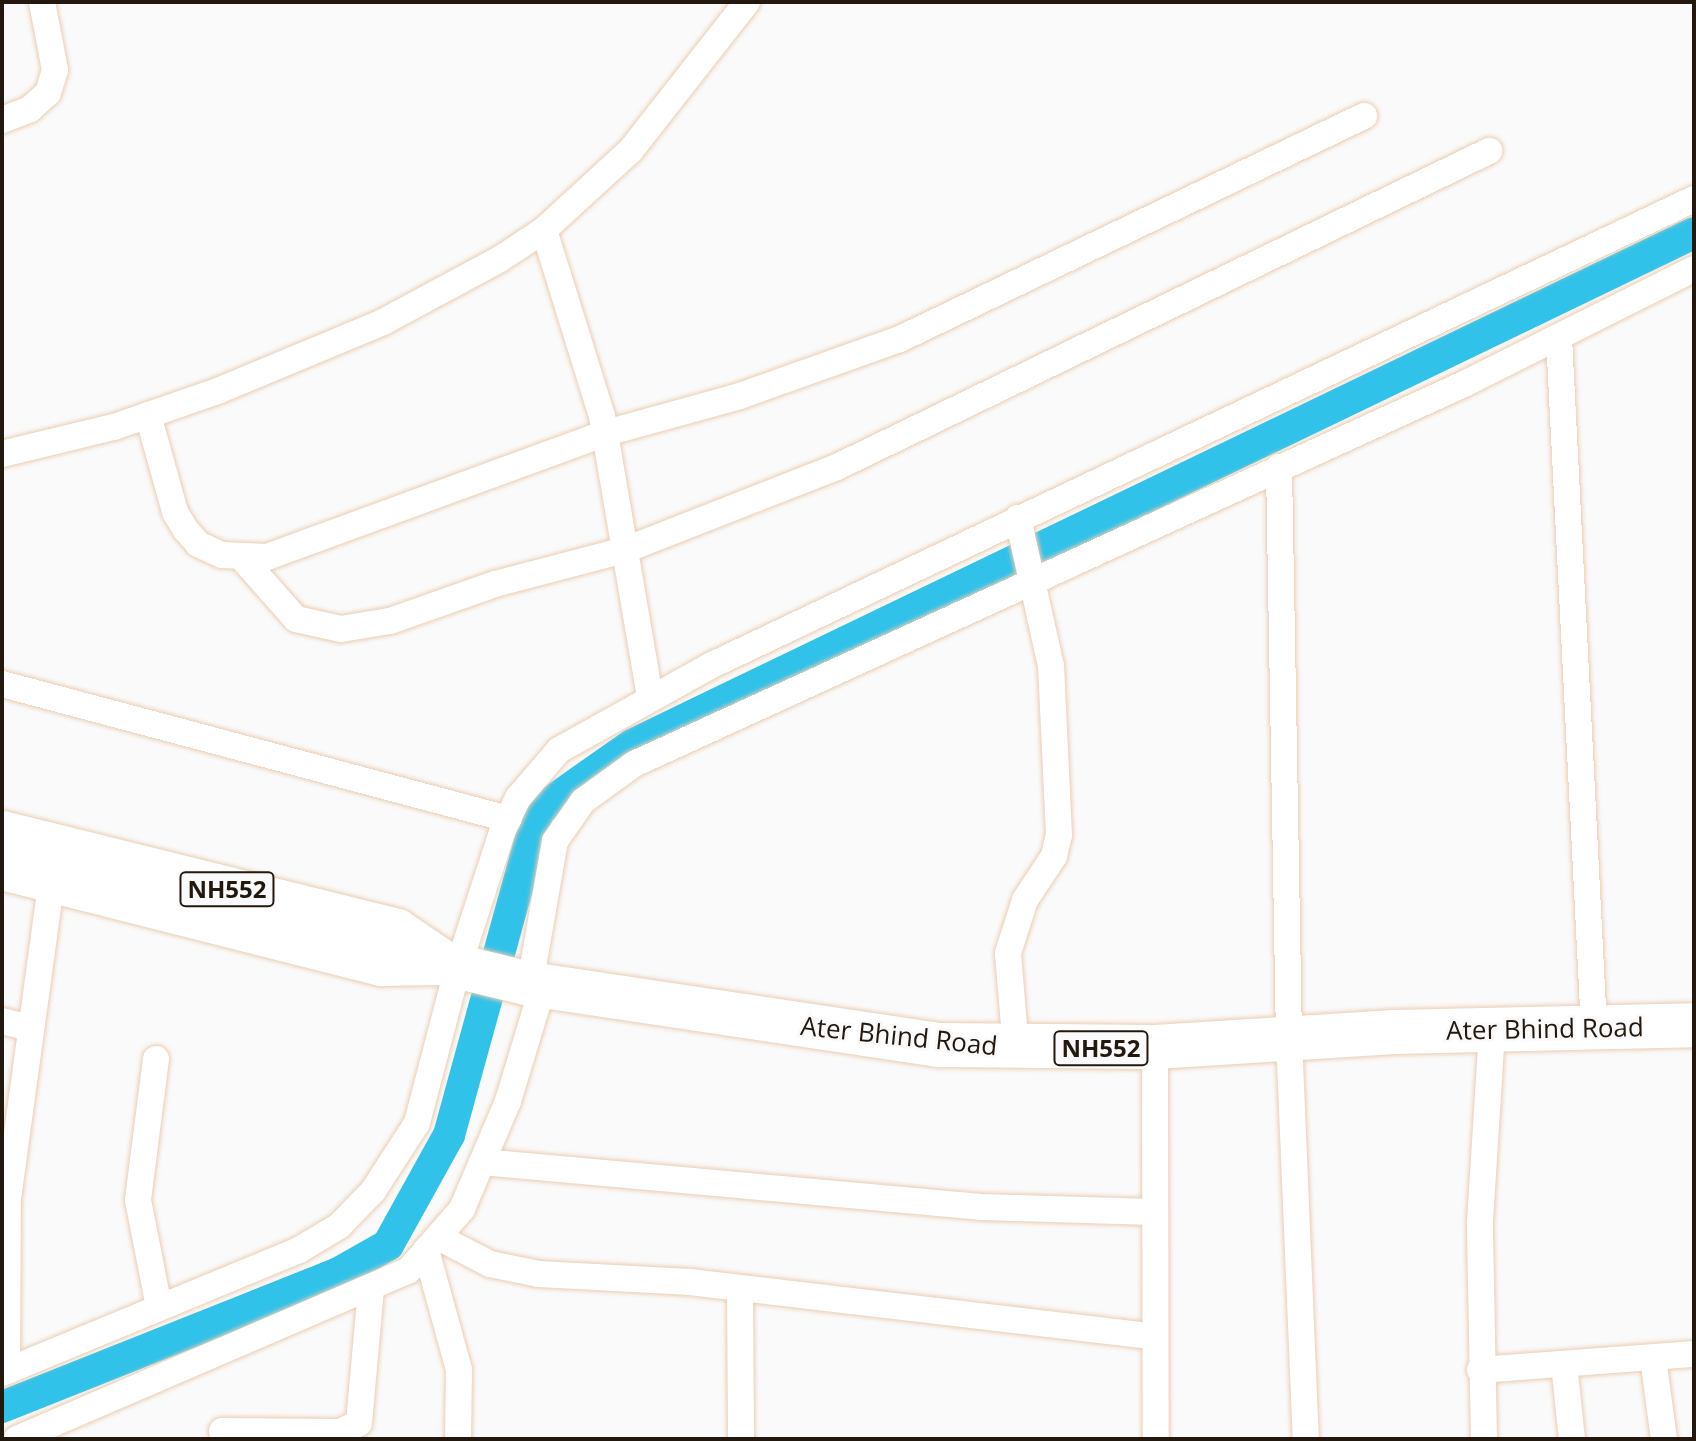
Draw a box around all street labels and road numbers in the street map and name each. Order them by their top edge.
road number: NH552 [179,869,275,909]
street label: Ater Bhind Road [799,1010,999,1062]
street label: Ater Bhind Road [1446,1012,1644,1046]
road number: NH552 [1053,1028,1149,1068]

